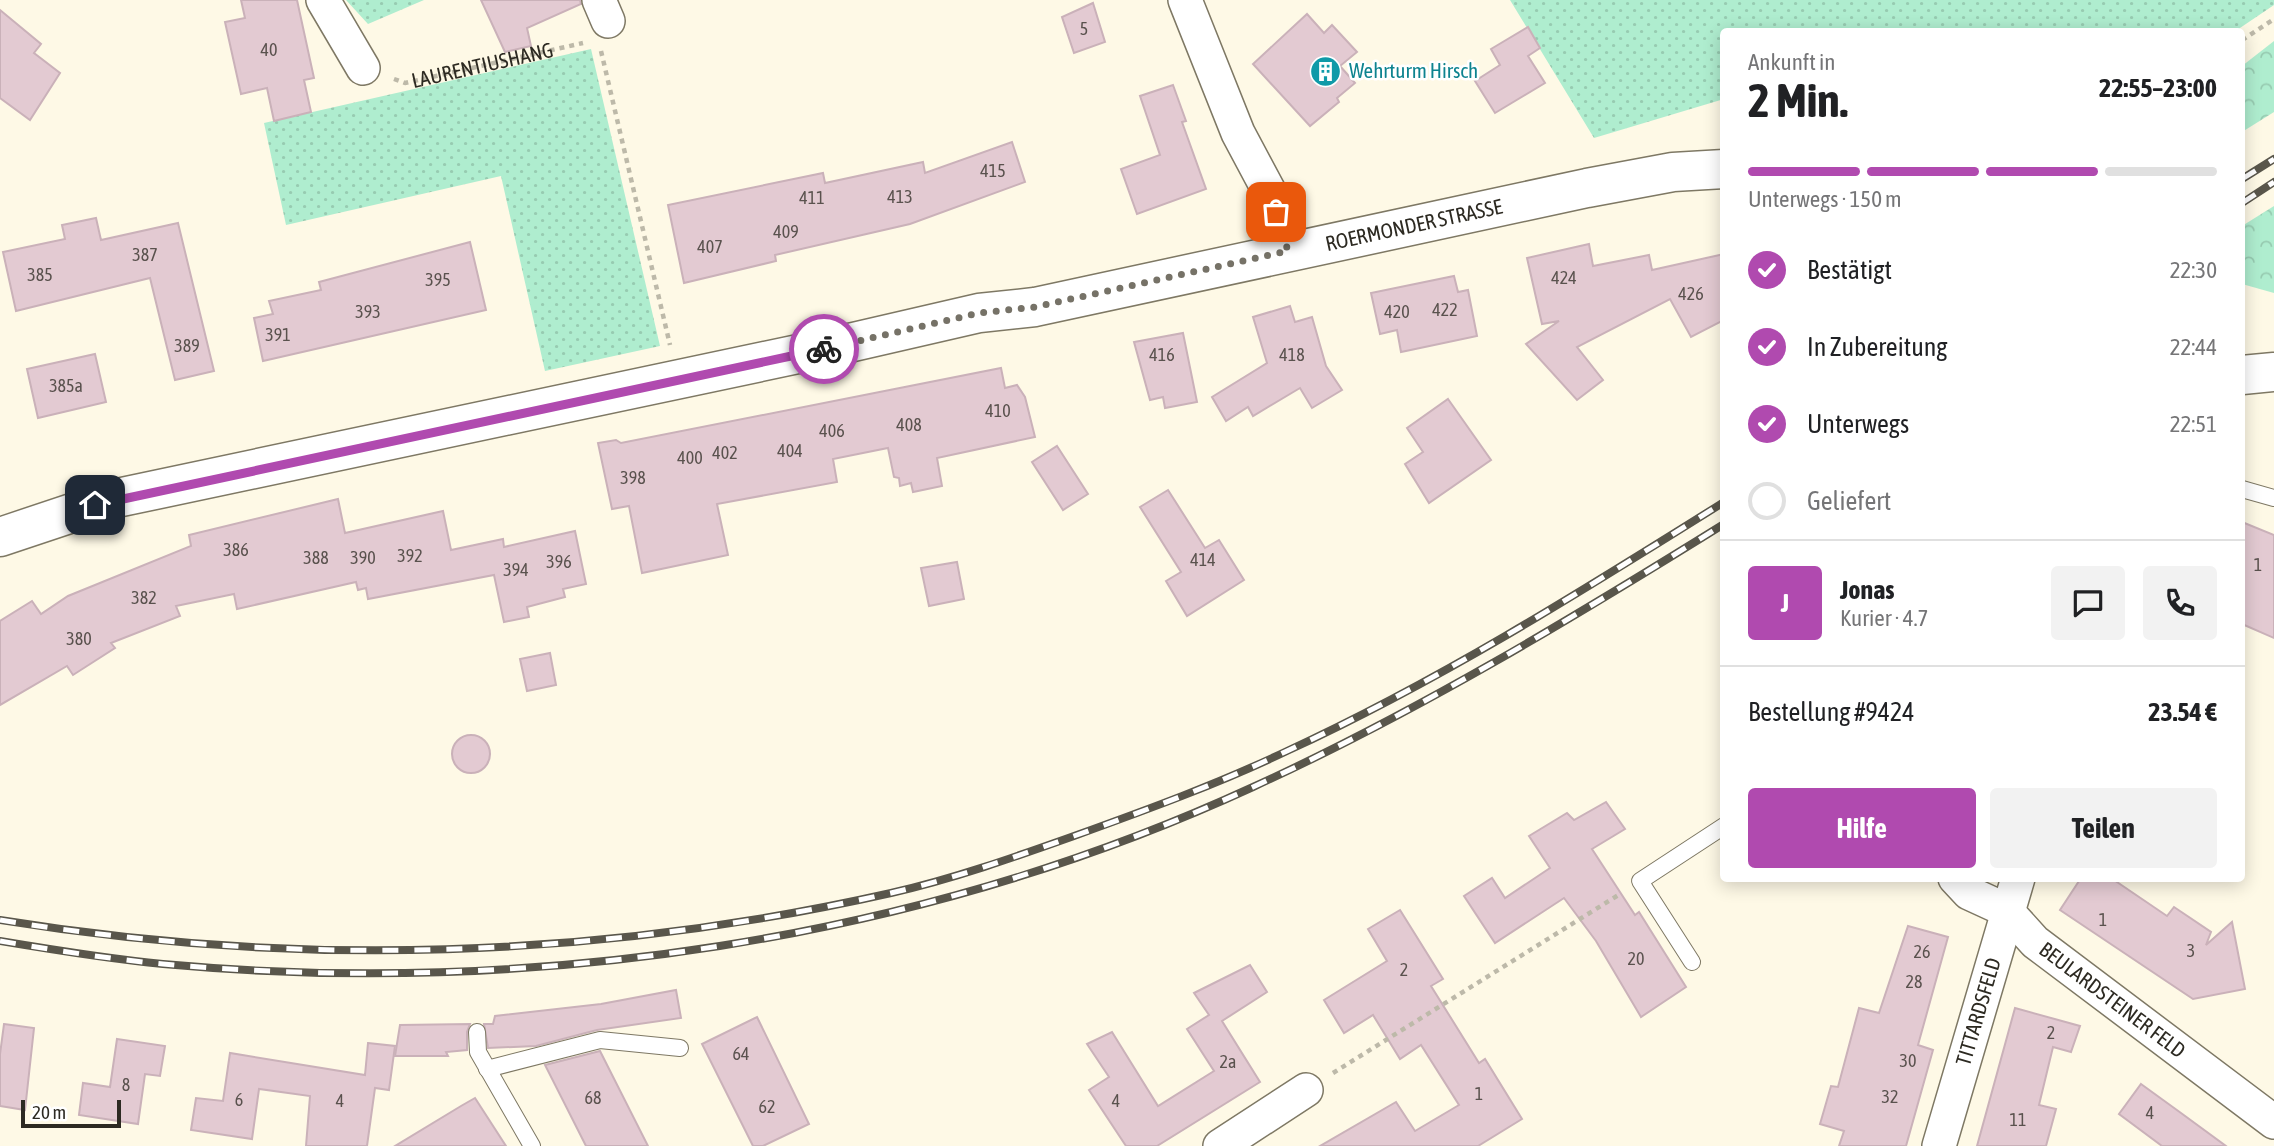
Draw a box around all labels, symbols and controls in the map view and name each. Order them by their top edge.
house number: 5 [1080,18,1088,39]
street label: LAURENTIUSHANG [409,37,555,92]
house number: 40 [261,39,277,60]
text: Ankunft in [1748,49,1835,75]
building icon: Wehrturm Hirsch [1309,54,1343,88]
place label: Wehrturm Hirsch [1349,58,1478,82]
text: 22:55–23:00 [2099,73,2217,103]
text: 2 Min. [1748,74,1848,127]
house number: 415 [980,160,1006,181]
pin [1246,182,1306,242]
house number: 413 [887,186,913,207]
text: Unterwegs · 150 m [1748,186,1902,212]
house number: 411 [799,187,825,208]
icon: bag [1257,193,1295,231]
street label: ROERMONDER STRASSE [1323,194,1504,255]
house number: 409 [773,221,799,242]
house number: 407 [697,236,723,257]
house number: 387 [132,244,158,265]
icon: check [1748,251,1786,289]
text: Bestätigt [1807,255,1892,285]
text: 22:30 [2170,257,2217,283]
house number: 385 [27,264,53,285]
house number: 424 [1551,267,1577,288]
house number: 395 [425,269,451,290]
house number: 426 [1678,283,1704,304]
house number: 422 [1432,299,1458,320]
house number: 393 [355,301,381,322]
house number: 420 [1384,301,1410,322]
courier [789,314,859,384]
house number: 391 [265,324,291,345]
icon: check [1748,328,1786,366]
icon: bike [805,330,843,368]
text: In Zubereitung [1807,332,1947,362]
text: 22:44 [2170,334,2217,360]
house number: 389 [174,335,200,356]
house number: 416 [1149,344,1175,365]
house number: 418 [1279,344,1305,365]
house number: 385a [49,375,83,396]
house number: 410 [985,400,1011,421]
icon: check [1748,405,1786,443]
text: Unterwegs [1807,409,1909,439]
text: 22:51 [2170,411,2217,437]
house number: 408 [896,414,922,435]
house number: 406 [819,420,845,441]
house number: 404 [777,440,803,461]
house number: 402 [712,442,738,463]
house number: 400 [677,447,703,468]
house number: 398 [620,467,646,488]
pin [65,475,125,535]
icon: home [76,486,114,524]
text: Geliefert [1807,486,1891,516]
house number: 386 [223,539,249,560]
house number: 392 [397,545,423,566]
house number: 388 [303,547,329,568]
house number: 390 [350,547,376,568]
house number: 414 [1190,549,1216,570]
house number: 396 [546,551,572,572]
house number: 1 [2254,554,2262,575]
house number: 394 [503,559,529,580]
button: chat [2051,566,2125,640]
button: phone [2143,566,2217,640]
text: Jonas [1840,575,1894,605]
house number: 382 [131,587,157,608]
text: J [1781,588,1789,618]
text: Kurier · 4.7 [1840,605,1928,631]
house number: 380 [66,628,92,649]
text: Bestellung #9424 [1748,697,1914,727]
text: 23.54 € [2148,697,2217,727]
button: Hilfe [1748,788,1976,868]
button: Teilen [1990,788,2217,868]
house number: 1 [2099,909,2107,930]
street label: BEULARDSTEINER FELD [2035,937,2190,1062]
house number: 3 [2187,940,2195,961]
house number: 26 [1914,941,1930,962]
house number: 20 [1628,948,1644,969]
street label: TITTARDSFELD [1950,955,2005,1068]
house number: 2 [1400,959,1408,980]
house number: 28 [1906,971,1922,992]
house number: 2 [2047,1022,2055,1043]
house number: 64 [733,1043,749,1064]
house number: 30 [1900,1050,1916,1071]
house number: 2a [1220,1051,1236,1072]
house number: 8 [122,1074,130,1095]
house number: 1 [1475,1083,1483,1104]
house number: 32 [1882,1086,1898,1107]
house number: 68 [585,1087,601,1108]
house number: 6 [235,1089,243,1110]
house number: 4 [336,1090,344,1111]
house number: 4 [1112,1090,1120,1111]
house number: 62 [759,1096,775,1117]
scale bar [21,1097,121,1129]
text: 20 m [32,1101,66,1123]
house number: 4 [2146,1102,2154,1123]
house number: 11 [2010,1109,2026,1130]

